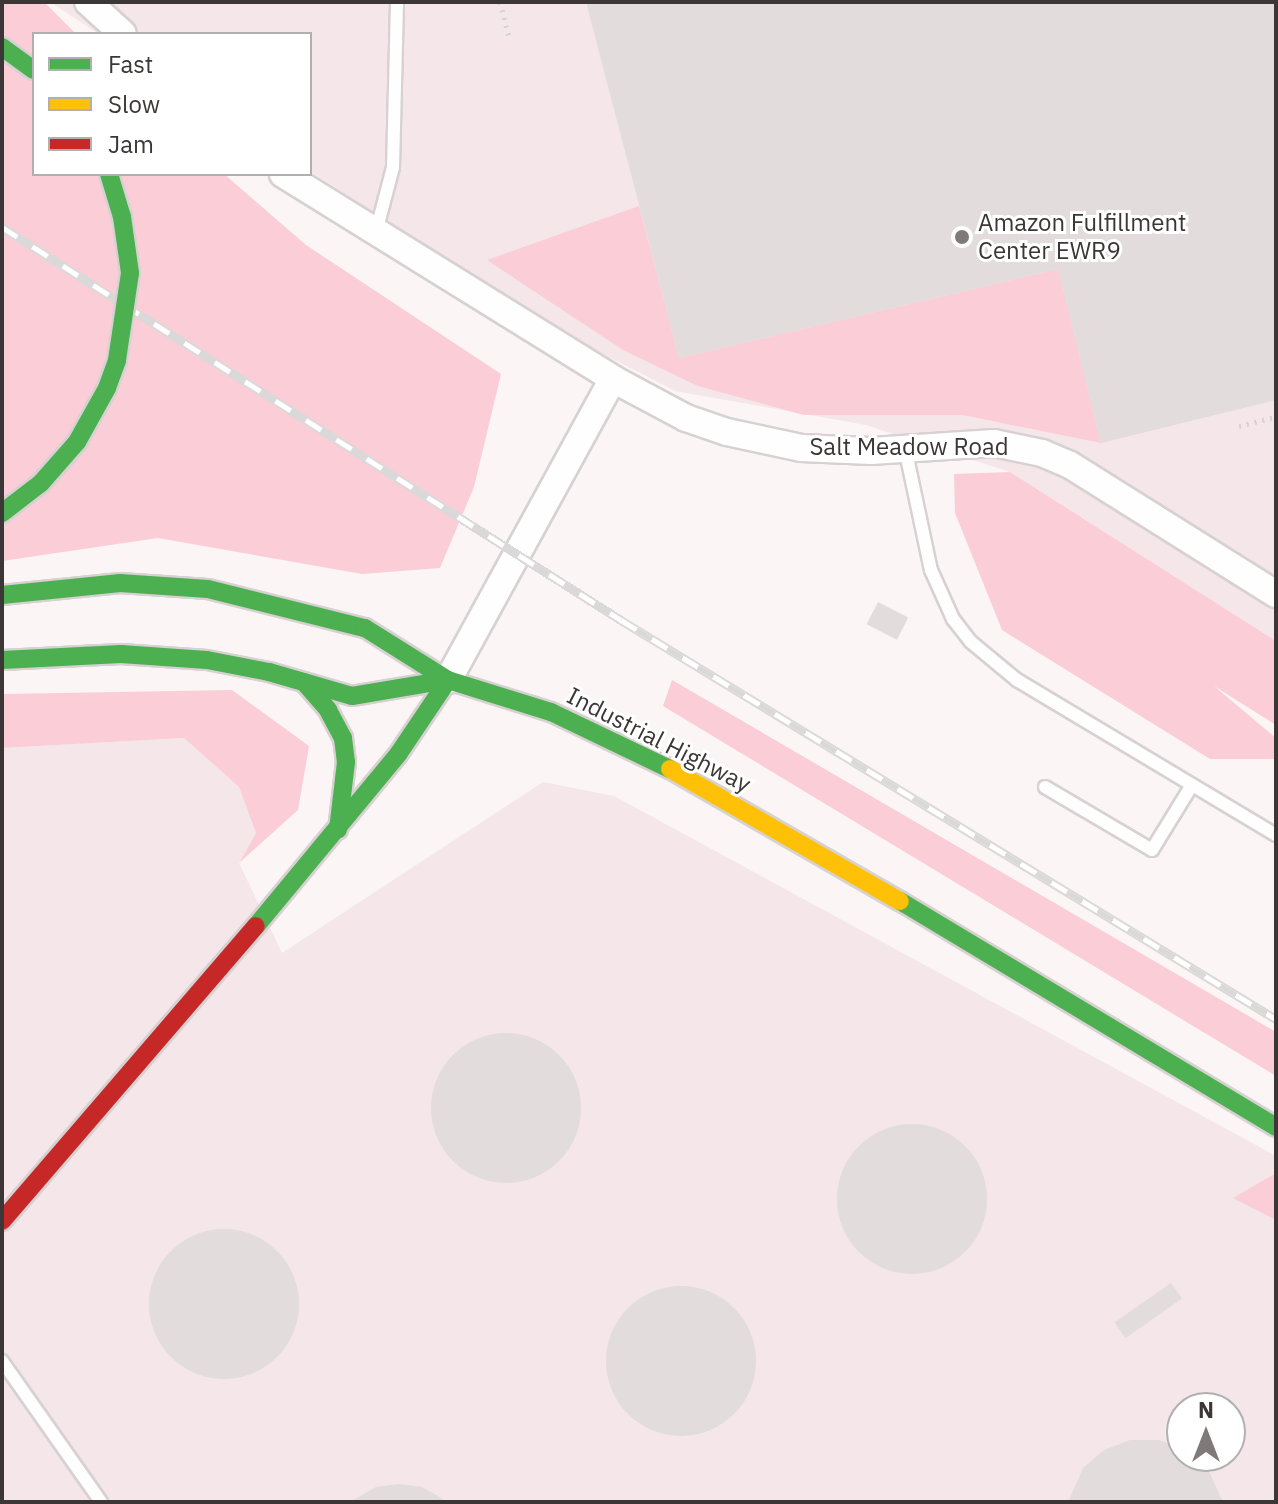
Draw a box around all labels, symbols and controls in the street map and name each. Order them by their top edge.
legend [32,32,312,176]
text: Fast [108,48,153,80]
text: Slow [108,88,160,120]
text: Jam [108,128,154,160]
place label: Amazon Fulfillment Center EWR9 [978,209,1186,265]
marker: Amazon Fulfillment Center EWR9 [953,228,971,246]
street label: Salt Meadow Road [809,433,1009,461]
street label: Industrial Highway [562,681,756,799]
north arrow [1166,1392,1246,1472]
text: N [1198,1395,1214,1424]

